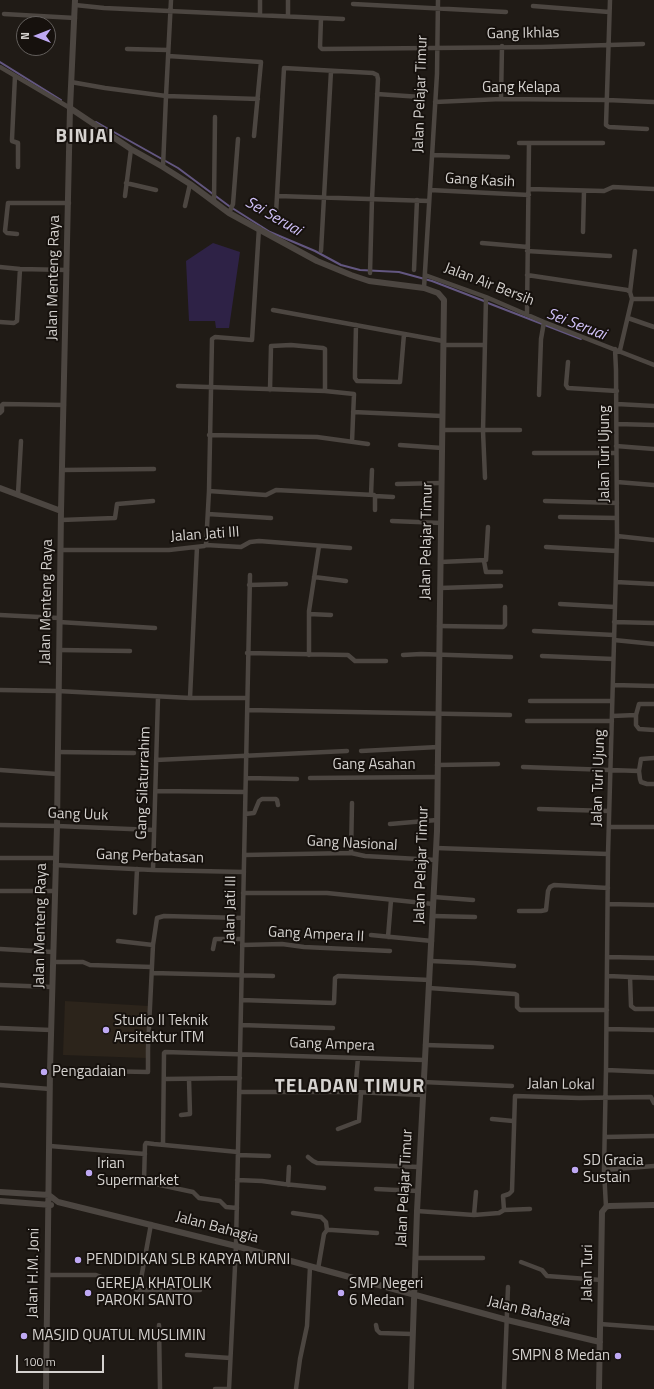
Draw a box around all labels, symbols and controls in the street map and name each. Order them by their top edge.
north arrow [16,16,56,56]
street label: Gang Ikhlas [486,24,560,44]
text: N [17,32,33,40]
street label: Jalan Pelajar Timur [410,35,432,153]
street label: Gang Kelapa [482,79,560,97]
district label: BINJAI [56,126,114,148]
street label: Gang Kasih [444,170,516,192]
water label: Sei Seruai [241,193,305,241]
street label: Jalan Menteng Raya [44,215,64,341]
street label: Jalan Air Bersih [441,260,537,310]
water label: Sei Seruai [544,305,608,345]
street label: Jalan Turi Ujung [596,405,614,503]
street label: Jalan Pelajar Timur [417,482,437,600]
street label: Jalan Jati III [170,524,240,546]
street label: Jalan Menteng Raya [37,539,57,665]
street label: Gang Silaturrahim [133,726,155,840]
street label: Jalan Turi Ujung [588,729,610,827]
street label: Gang Asahan [333,756,415,774]
street label: Gang Uuk [47,805,109,825]
street label: Jalan Pelajar Timur [411,806,433,924]
street label: Gang Nasional [306,833,398,855]
street label: Gang Perbatasan [96,846,204,868]
street label: Jalan Menteng Raya [31,863,51,989]
street label: Jalan Jati III [221,875,241,945]
street label: Gang Ampera II [268,923,364,947]
place label: Studio II Teknik Arsitektur ITM [114,1012,208,1047]
marker: Studio II Teknik Arsitektur ITM [101,1025,111,1035]
street label: Gang Ampera [289,1035,375,1055]
place label: Pengadaian [52,1063,126,1081]
marker: Pengadaian [39,1067,49,1077]
street label: Jalan Lokal [527,1075,595,1095]
district label: TELADAN TIMUR [275,1076,425,1098]
street label: Jalan Pelajar Timur [393,1129,417,1247]
place label: SD Gracia Sustain [583,1152,643,1187]
place label: Irian Supermarket [97,1155,179,1190]
marker: SD Gracia Sustain [570,1165,580,1175]
marker: Irian Supermarket [84,1168,94,1178]
street label: Jalan Bahagia [174,1208,260,1248]
street label: Jalan H.M. Joni [24,1228,44,1318]
street label: Jalan Turi [579,1244,597,1302]
place label: PENDIDIKAN SLB KARYA MURNI [86,1251,290,1269]
marker: PENDIDIKAN SLB KARYA MURNI [73,1255,83,1265]
place label: GEREJA KHATOLIK PAROKI SANTO [96,1275,211,1310]
place label: SMP Negeri 6 Medan [349,1275,423,1310]
marker: GEREJA KHATOLIK PAROKI SANTO [83,1288,93,1298]
marker: SMP Negeri 6 Medan [336,1288,346,1298]
street label: Jalan Bahagia [486,1293,572,1331]
place label: MASJID QUATUL MUSLIMIN [32,1327,206,1345]
marker: MASJID QUATUL MUSLIMIN [19,1331,29,1341]
scale bar [18,1347,106,1373]
place label: SMPN 8 Medan [512,1347,610,1365]
marker: SMPN 8 Medan [613,1351,623,1361]
text: 100 m [23,1352,56,1371]

